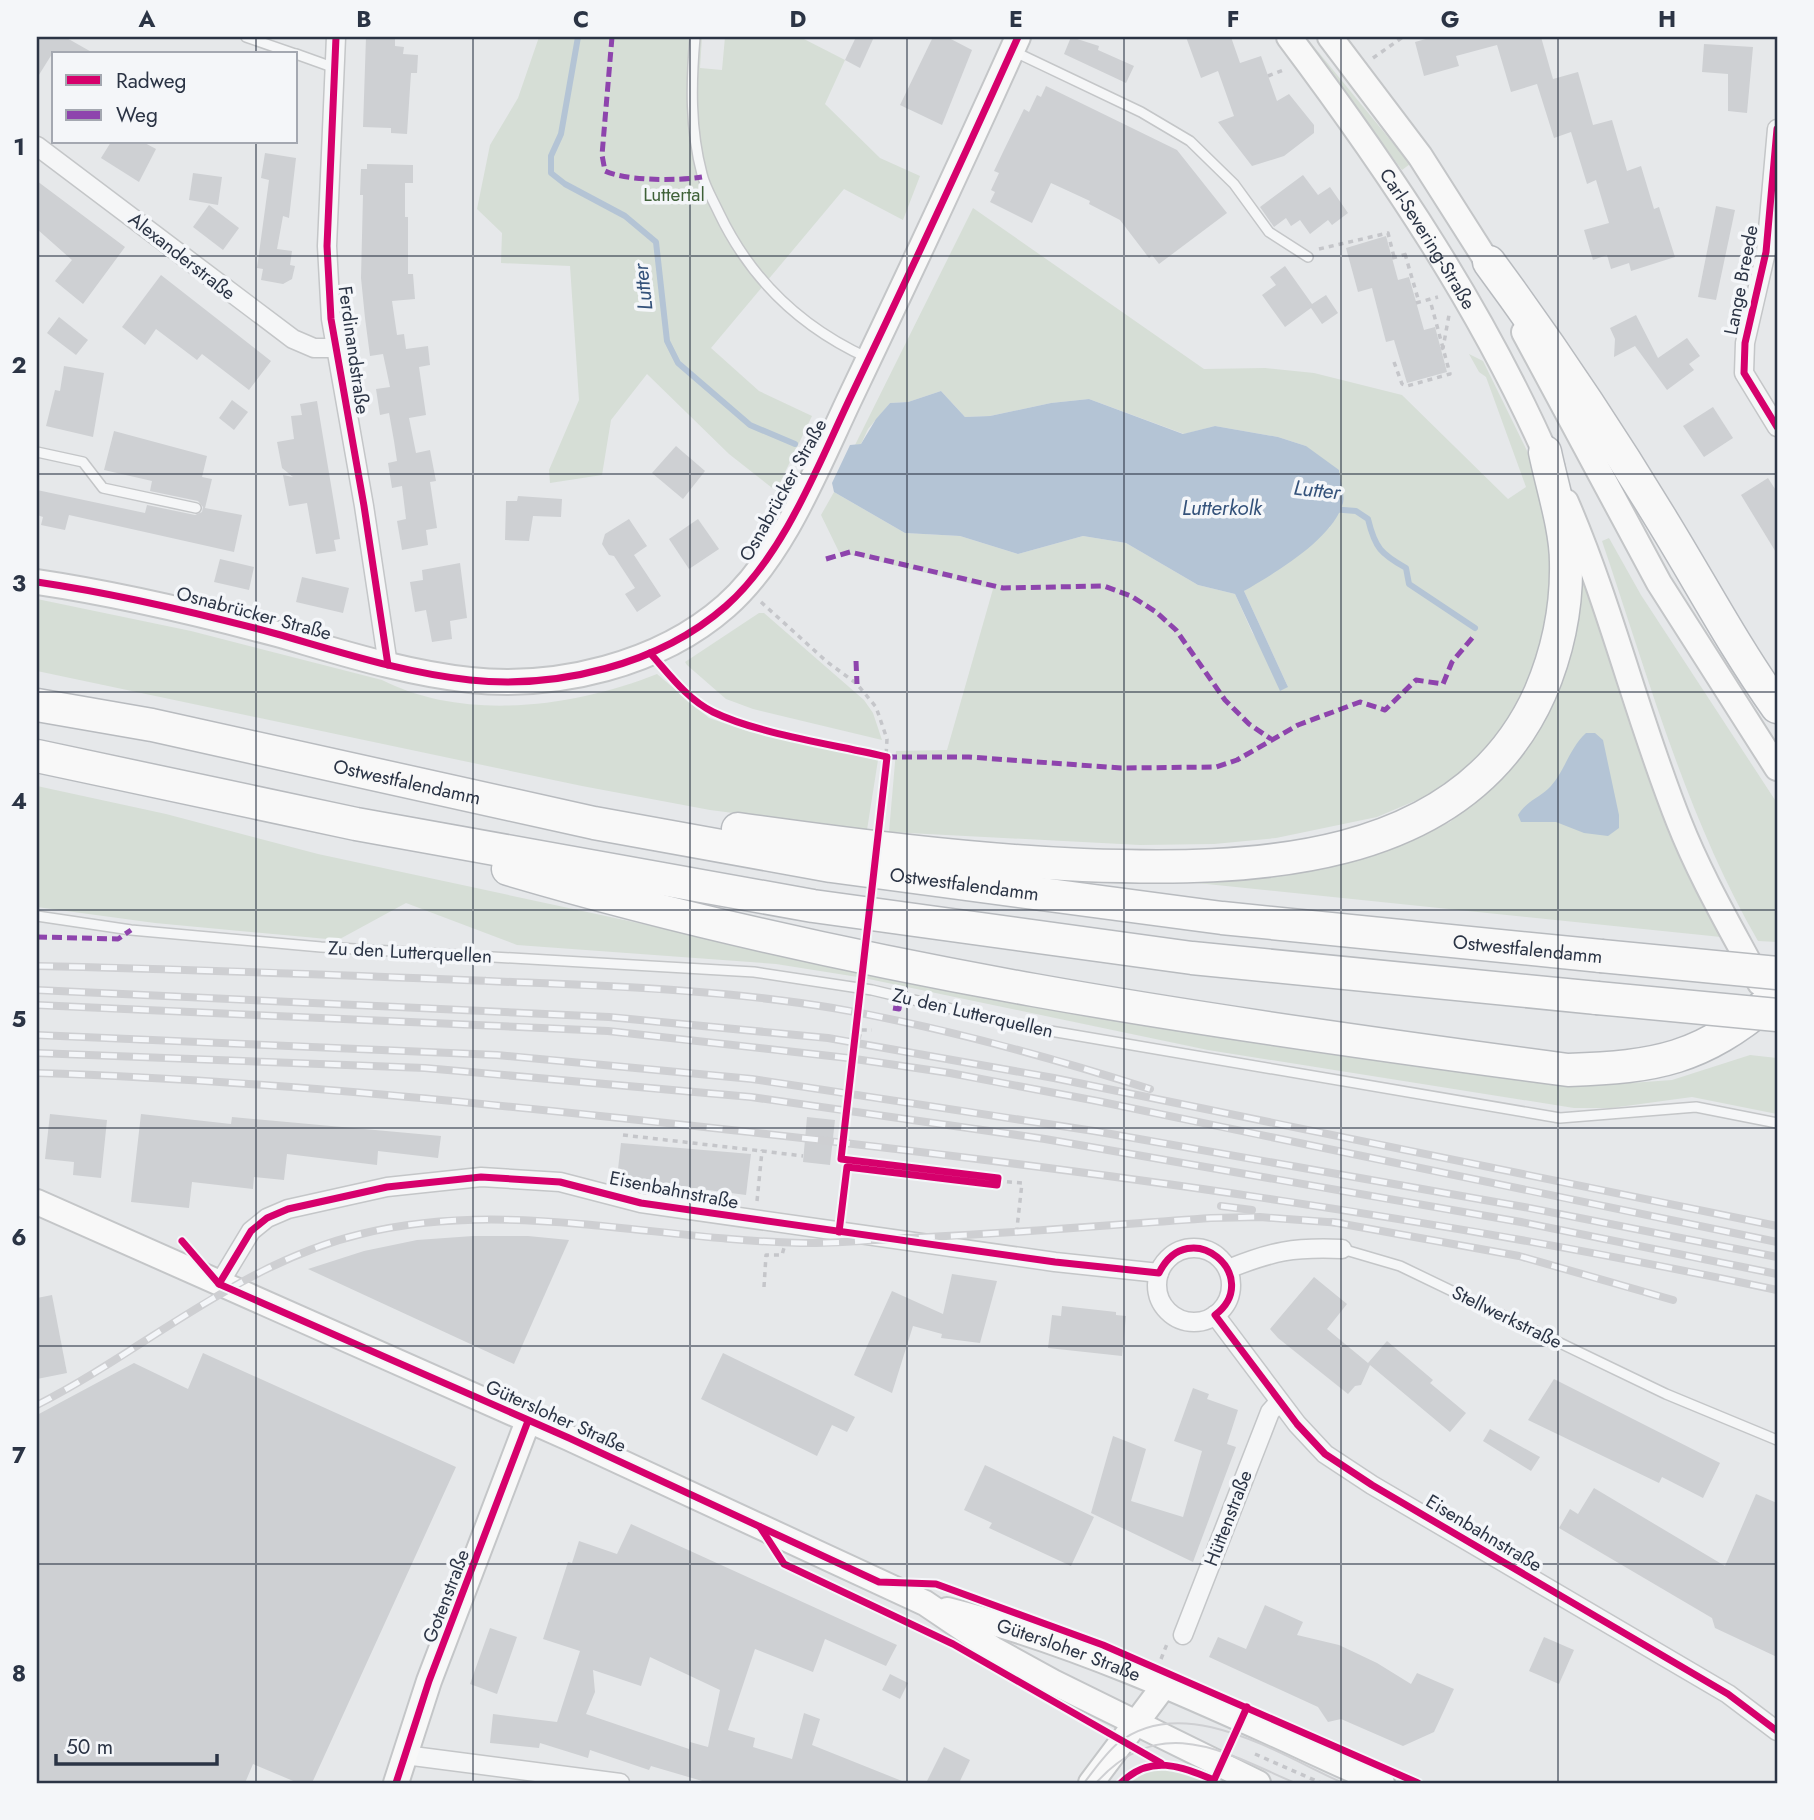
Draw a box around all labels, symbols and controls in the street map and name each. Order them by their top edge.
text: A [138,2,156,36]
text: B [356,2,372,36]
text: C [573,2,589,36]
text: D [790,2,807,36]
text: E [1009,2,1023,36]
text: F [1227,2,1239,36]
text: G [1441,2,1459,36]
text: H [1658,2,1676,36]
legend [52,52,298,144]
text: Radweg [116,66,187,96]
text: Weg [116,100,158,130]
text: 1 [13,130,25,164]
street label: Carl-Severing-Straße [1373,163,1483,314]
park label: Luttertal [643,181,705,208]
street label: Alexanderstraße [123,206,241,306]
street label: Lange Breede [1717,223,1765,337]
water label: Lutter [626,261,660,312]
street label: Ferdinandstraße [332,284,376,416]
text: 2 [11,348,27,382]
street label: Osnabrücker Straße [733,414,834,566]
water label: Lutter [1292,473,1343,507]
water label: Lutterkolk [1182,493,1263,523]
text: 3 [12,566,26,600]
street label: Osnabrücker Straße [174,579,335,647]
street label: Ostwestfalendamm [331,752,483,811]
text: 4 [11,784,27,818]
street label: Ostwestfalendamm [888,860,1041,907]
street label: Ostwestfalendamm [1452,928,1604,970]
street label: Zu den Lutterquellen [327,934,493,970]
street label: Zu den Lutterquellen [890,981,1056,1045]
text: 5 [12,1002,26,1036]
street label: Eisenbahnstraße [607,1164,741,1216]
text: 6 [11,1220,27,1254]
street label: Stellwerkstraße [1448,1279,1567,1355]
street label: Gütersloher Straße [481,1373,631,1459]
text: 7 [12,1438,26,1472]
street label: Hüttenstraße [1197,1466,1259,1570]
street label: Eisenbahnstraße [1421,1488,1547,1578]
street label: Gotenstraße [416,1545,476,1646]
street label: Gütersloher Straße [993,1611,1145,1688]
text: 8 [12,1656,26,1690]
scale bar [56,1722,217,1766]
text: 50 m [66,1732,113,1762]

